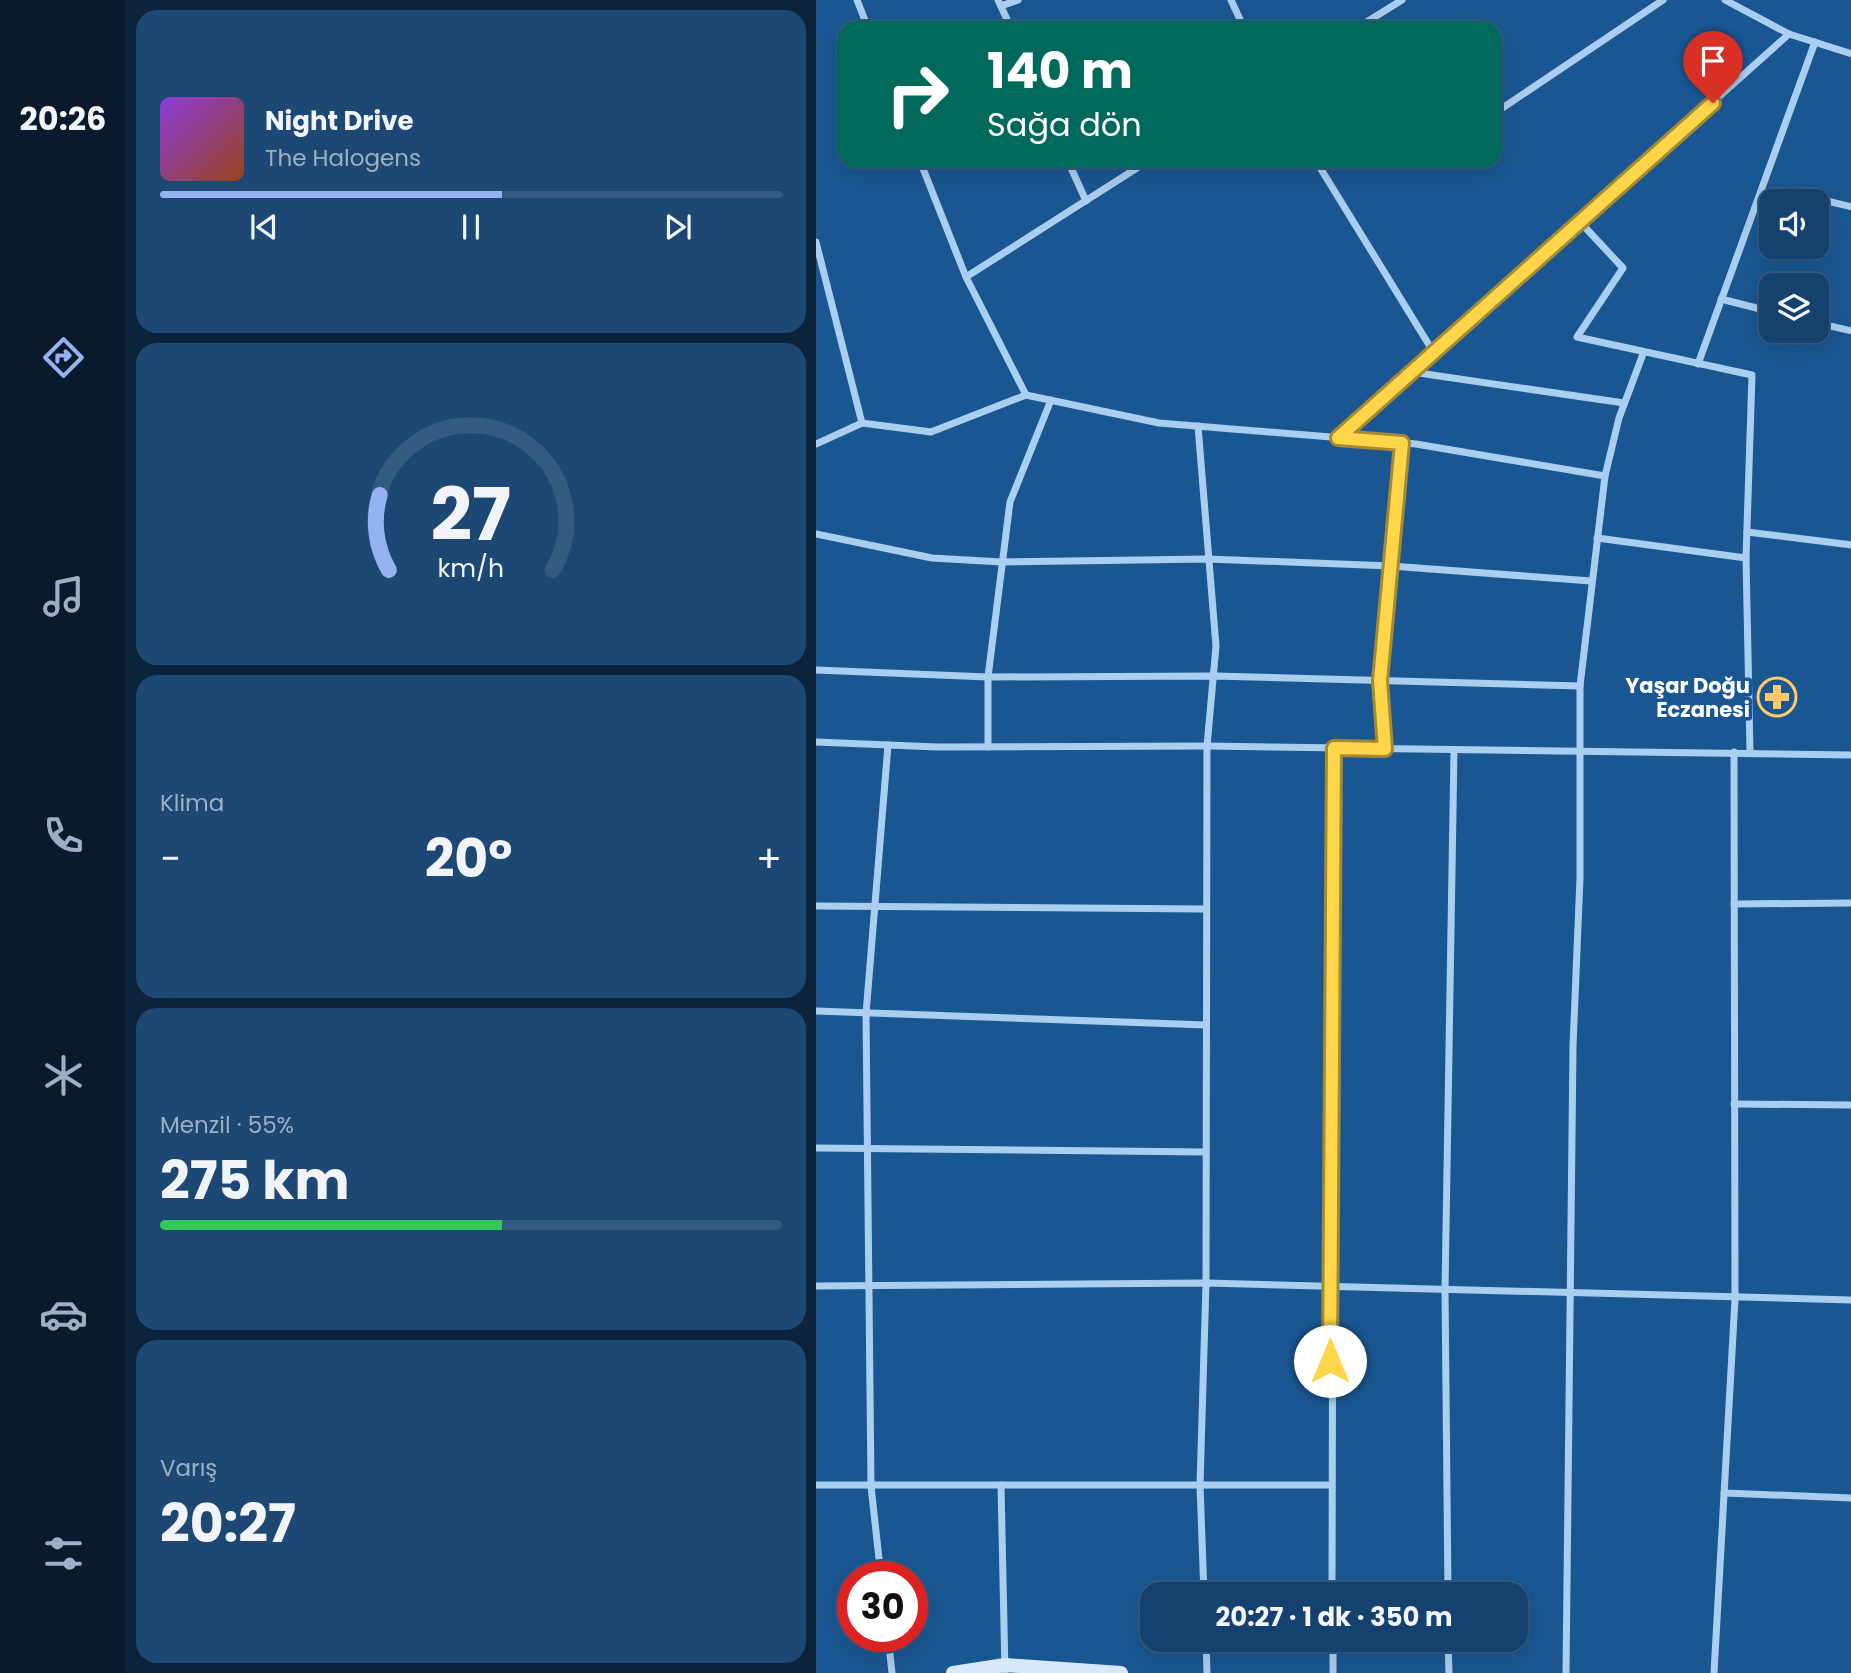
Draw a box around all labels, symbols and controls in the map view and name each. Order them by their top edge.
pin [1683,31,1743,103]
text: 140 m [987,37,1133,105]
icon: arrive [1694,42,1732,80]
icon: right [872,49,963,140]
text: 20:26 [20,96,106,141]
text: Sağa dön [987,102,1142,147]
text: Night Drive [265,103,413,139]
text: The Halogens [265,142,421,174]
map controls [1759,189,1829,343]
button: sound [1759,189,1829,259]
icon: previous [245,208,283,246]
icon: pause [452,208,490,246]
icon: next [659,208,697,246]
button: layers [1759,273,1829,343]
icon: directions [39,333,88,382]
text: 27 [431,464,511,565]
text: km/h [438,551,504,586]
icon: music [39,572,88,621]
place label: Yaşar Doğu Eczanesi [1625,671,1750,724]
pharmacy icon: Yaşar Doğu Eczanesi [1756,676,1798,718]
text: Klima [160,787,224,819]
icon: phone [39,811,88,860]
text: 20° [425,822,512,895]
text: − [160,832,181,885]
text: + [756,832,782,885]
icon: climate [39,1051,88,1100]
text: Menzil · 55% [160,1109,294,1141]
text: 275 km [160,1144,350,1217]
icon: car [39,1290,88,1339]
position arrow [1293,1324,1367,1398]
text: Varış [160,1452,217,1484]
text: 20:27 [160,1487,296,1560]
icon: filters [39,1529,88,1578]
speed limit sign: 30 [837,1561,928,1652]
text: 20:27 · 1 dk · 350 m [1215,1599,1453,1635]

